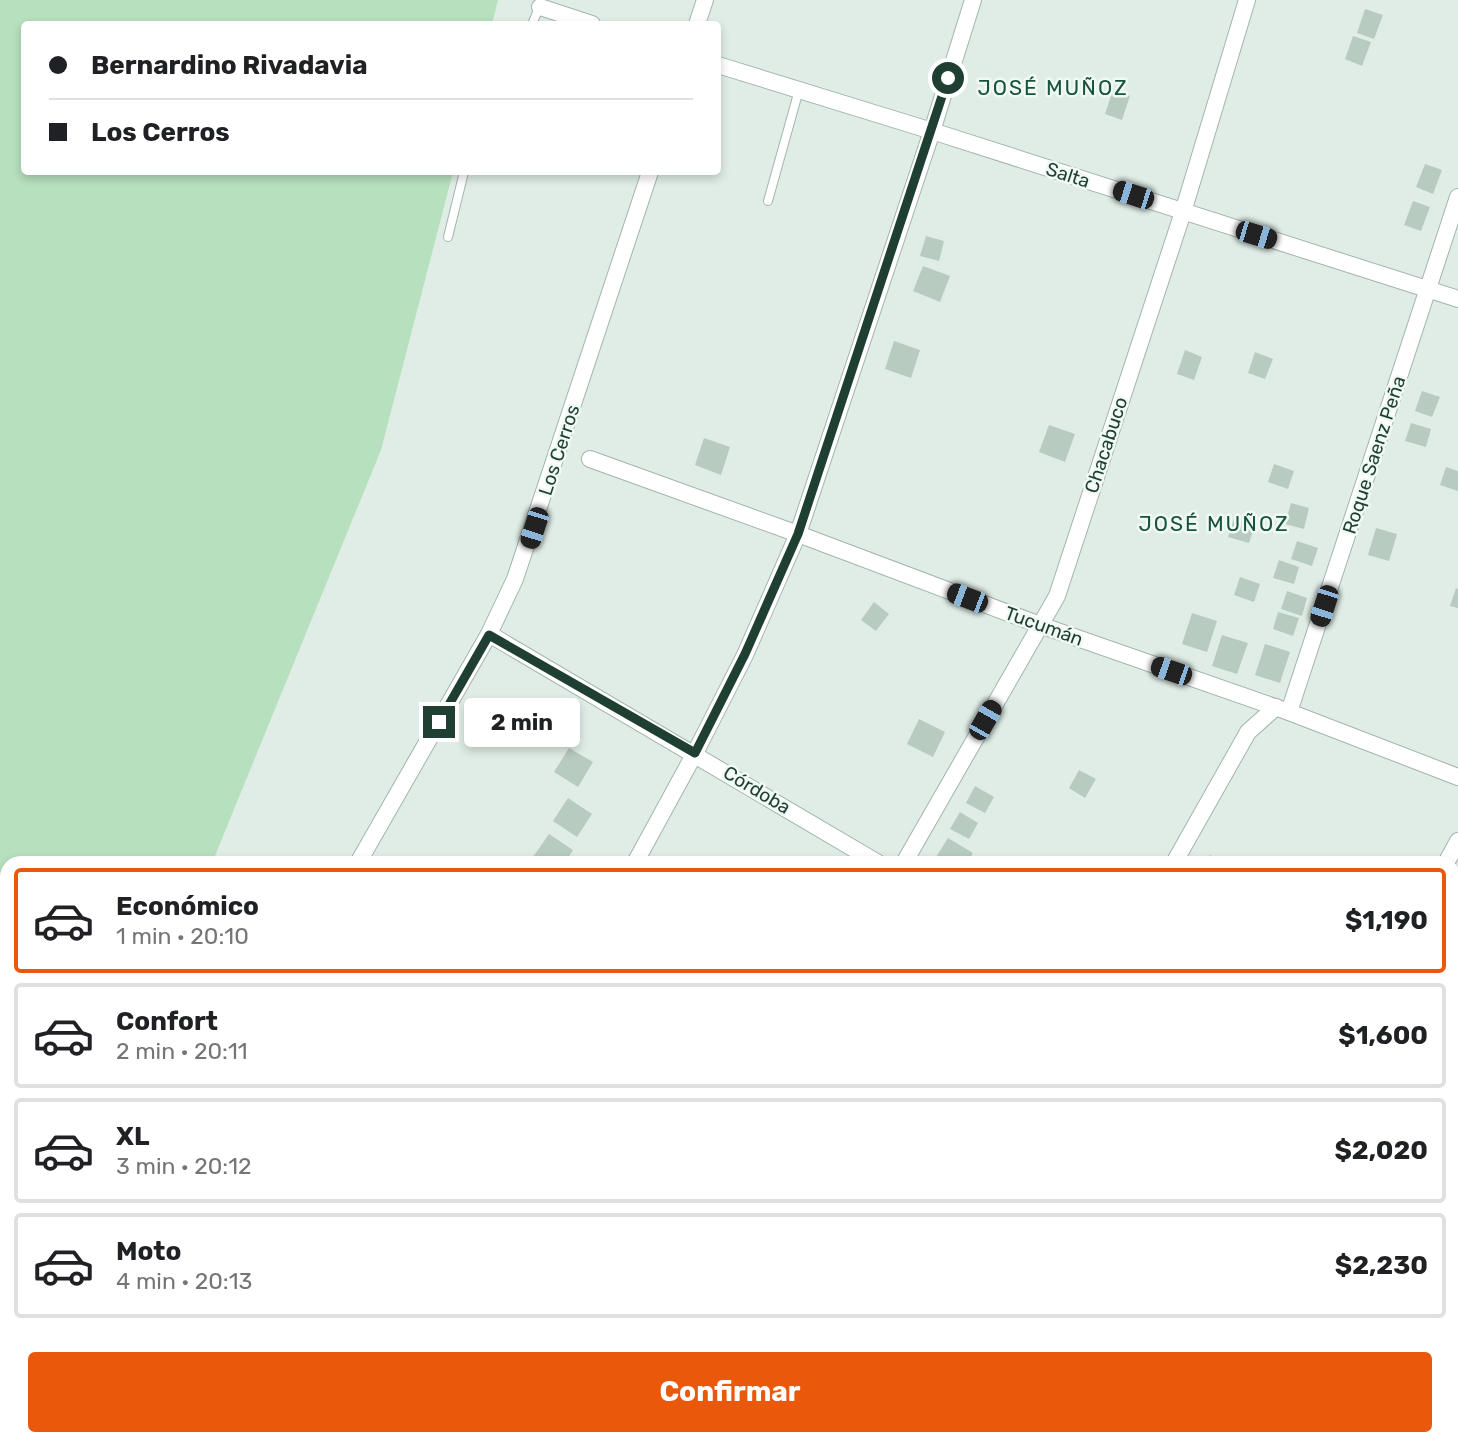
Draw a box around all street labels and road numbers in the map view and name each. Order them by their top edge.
street label: Salta [1043,157,1093,193]
street label: Roque Saenz Peña [1338,373,1410,537]
street label: Chacabuco [1080,394,1132,496]
street label: Los Cerros [534,402,584,498]
street label: Tucumán [1002,601,1086,651]
street label: Córdoba [719,761,795,819]

